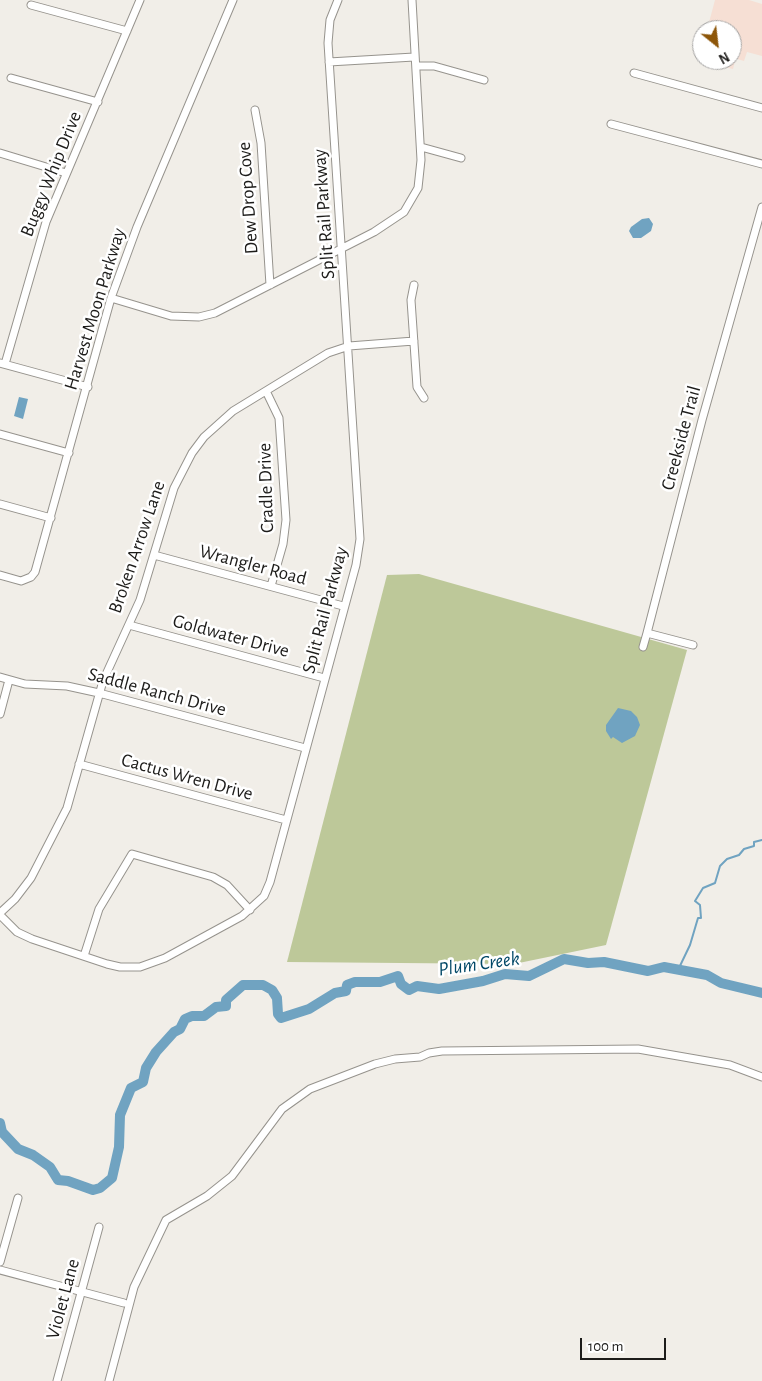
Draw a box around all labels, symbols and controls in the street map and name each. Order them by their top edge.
north arrow [692,20,742,70]
text: N [716,49,731,66]
street label: Buggy Whip Drive [15,108,87,240]
street label: Dew Drop Cove [233,141,263,255]
street label: Split Rail Parkway [308,148,340,280]
street label: Harvest Moon Parkway [59,225,131,393]
street label: Creekside Trail [656,383,706,493]
street label: Cradle Drive [253,443,279,533]
street label: Broken Arrow Lane [104,478,170,616]
street label: Wrangler Road [197,540,309,590]
street label: Split Rail Parkway [297,544,353,676]
street label: Goldwater Drive [170,610,292,662]
street label: Saddle Ranch Drive [85,663,229,721]
street label: Cactus Wren Drive [119,748,255,806]
water label: Plum Creek [437,946,521,982]
street label: Violet Lane [41,1256,85,1342]
scale bar [582,1328,668,1360]
text: 100 m [588,1339,623,1354]

